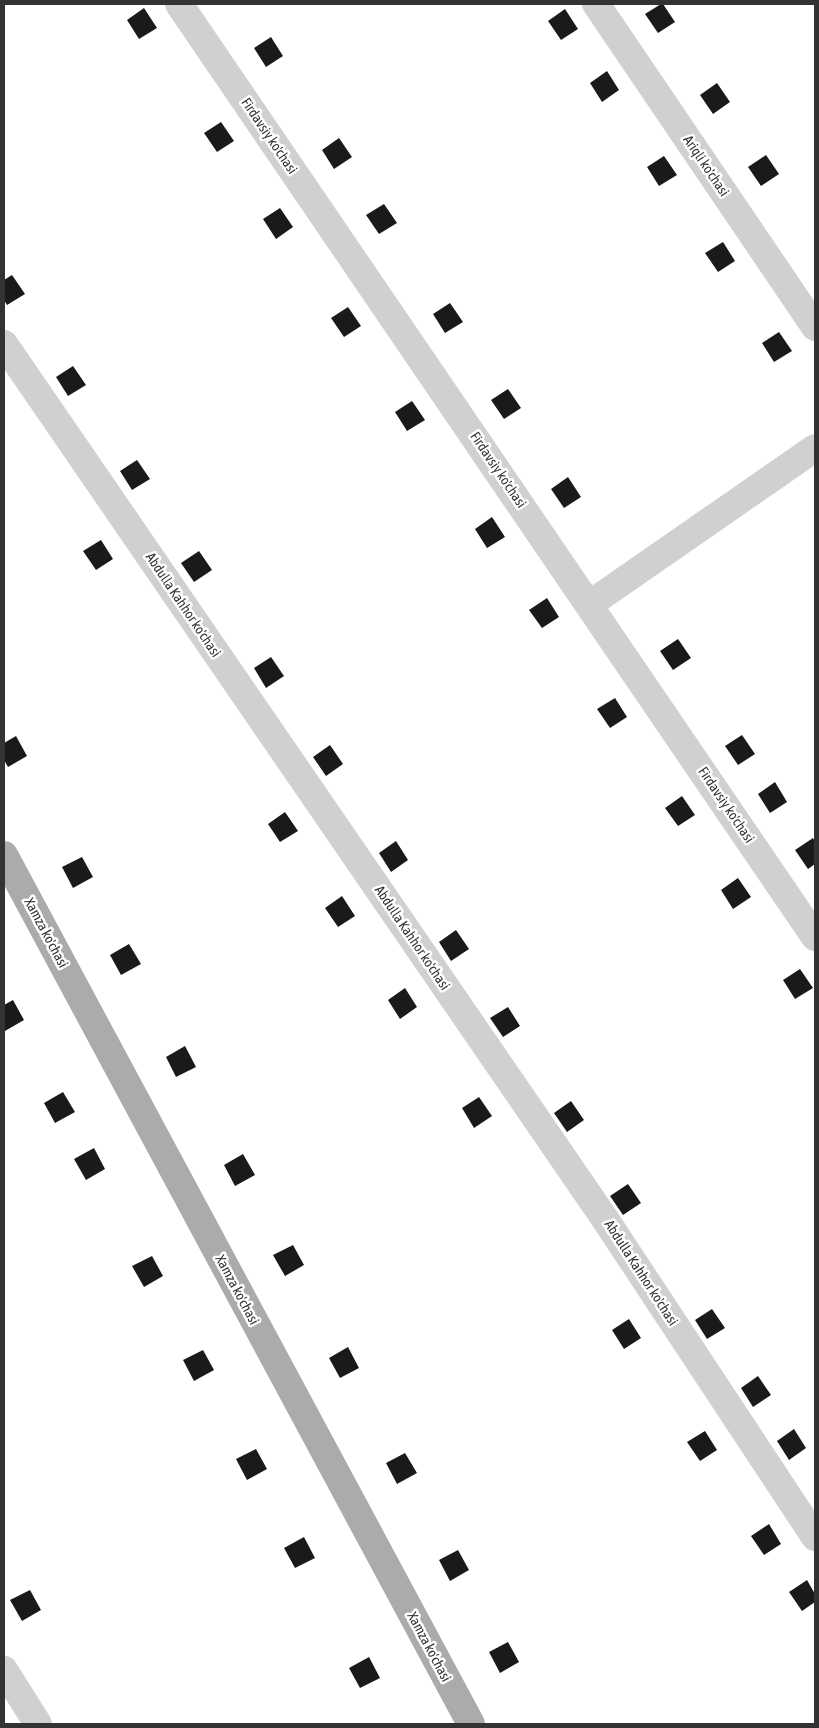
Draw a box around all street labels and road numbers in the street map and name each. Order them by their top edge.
street label: Firdavsiy ko'chasi [237,95,301,177]
street label: Ariqli ko'chasi [679,132,733,200]
street label: Firdavsiy ko'chasi [466,429,530,511]
street label: Abdulla Kahhor ko'chasi [142,550,224,660]
street label: Firdavsiy ko'chasi [694,764,758,846]
street label: Abdulla Kahhor ko'chasi [371,883,453,993]
street label: Xamza ko'chasi [21,895,71,971]
street label: Abdulla Kahhor ko'chasi [601,1217,681,1329]
street label: Xamza ko'chasi [212,1252,262,1328]
street label: Xamza ko'chasi [404,1609,454,1685]

